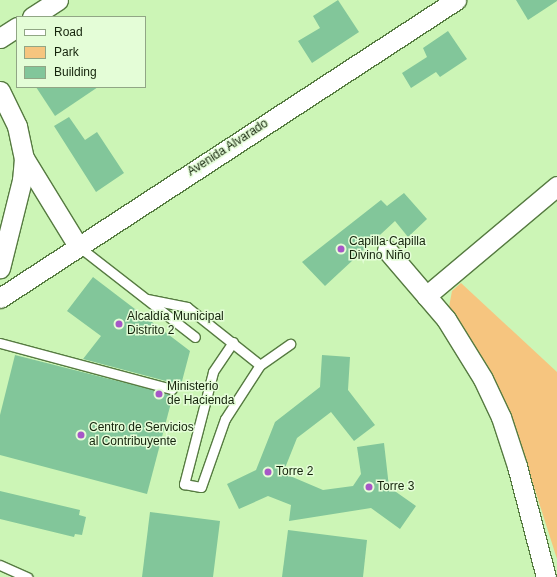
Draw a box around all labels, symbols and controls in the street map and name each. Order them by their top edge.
legend [16,16,146,88]
text: Road [54,25,83,39]
text: Park [54,45,79,59]
text: Building [54,65,97,79]
street label: Avenida Alvarado [185,116,271,180]
place label: Capilla Capilla Divino Niño [349,235,426,263]
marker: Capilla Capilla Divino Niño [336,244,346,254]
place label: Alcaldía Municipal Distrito 2 [127,310,224,338]
marker: Alcaldía Municipal Distrito 2 [114,319,124,329]
place label: Ministerio de Hacienda [167,380,234,408]
marker: Ministerio de Hacienda [154,389,164,399]
place label: Centro de Servicios al Contribuyente [89,421,194,449]
marker: Centro de Servicios al Contribuyente [76,430,86,440]
place label: Torre 2 [276,465,313,479]
marker: Torre 2 [263,467,273,477]
place label: Torre 3 [377,480,414,494]
marker: Torre 3 [364,482,374,492]

